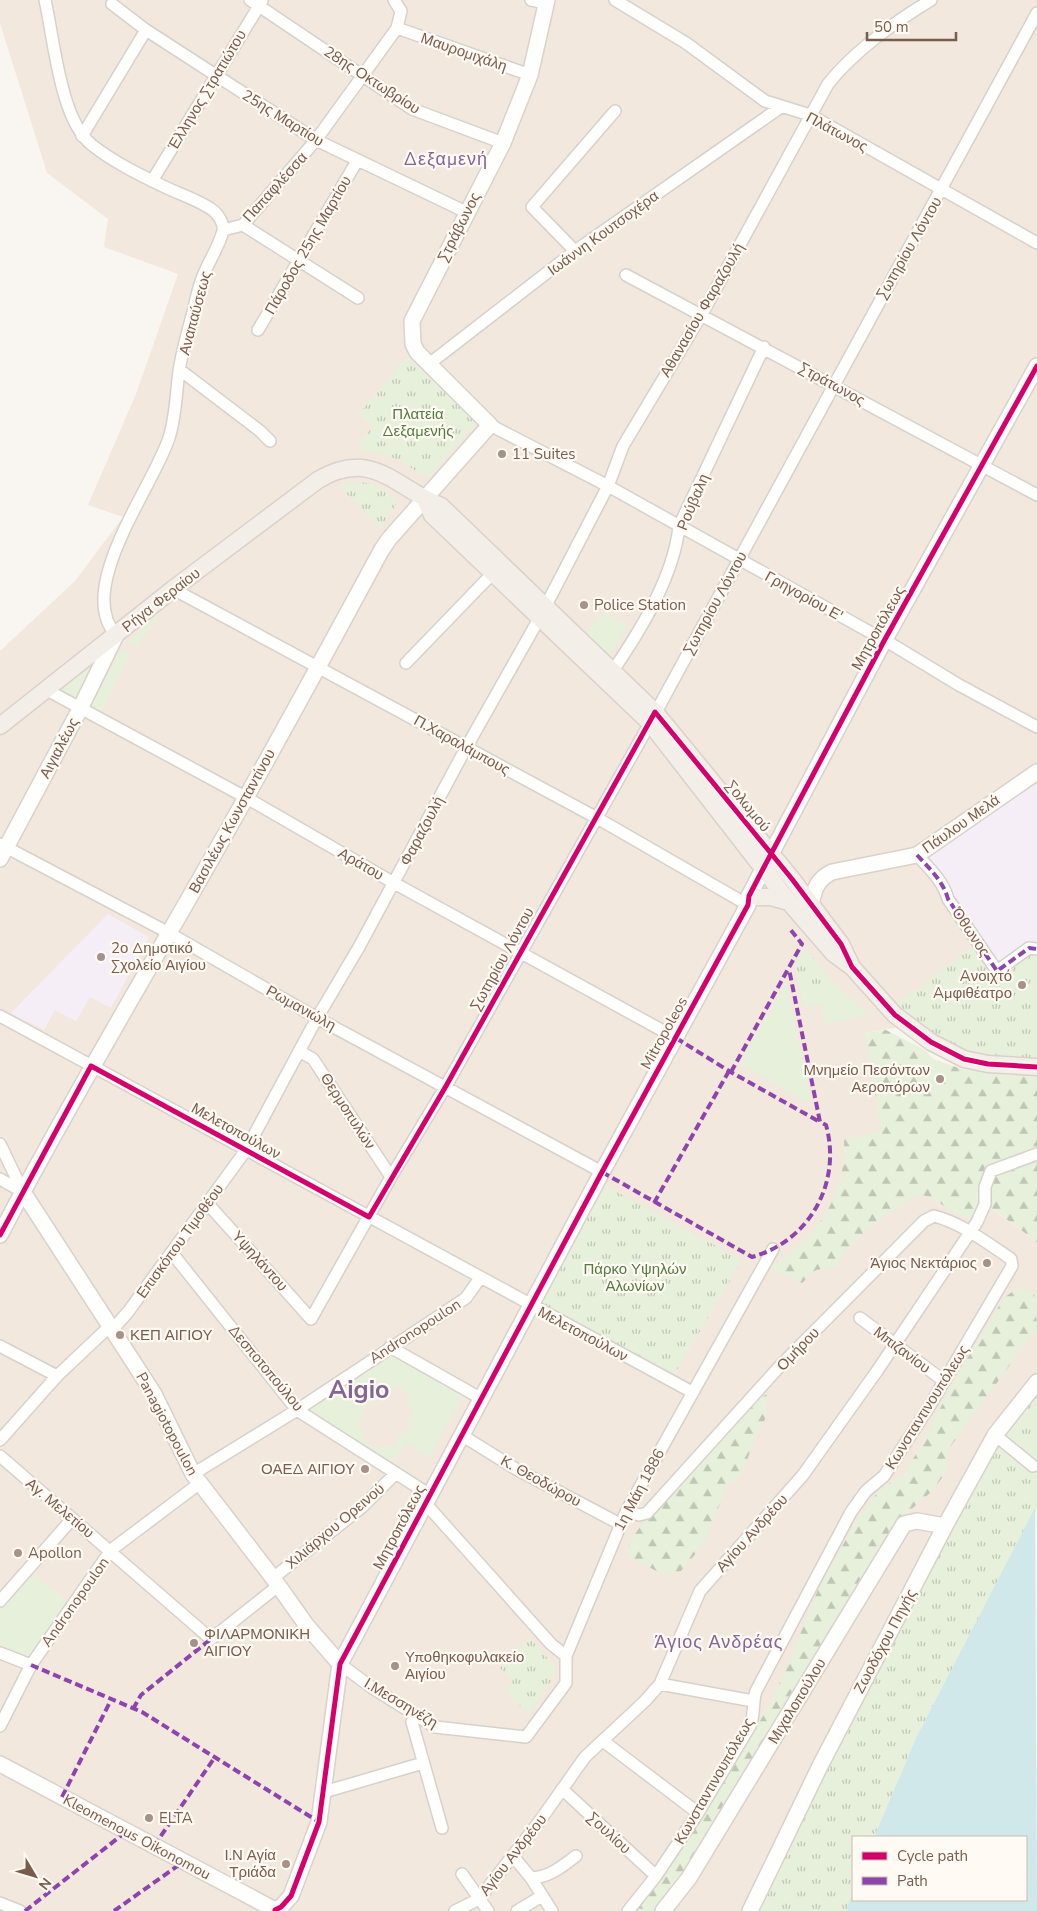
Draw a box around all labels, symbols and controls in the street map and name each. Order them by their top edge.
scale bar [867,10,956,42]
text: 50 m [874,17,909,37]
street label: Έλληνος Στρατιώτου [163,26,251,155]
street label: Μαυρομιχάλη [418,28,510,76]
street label: 28ης Οκτωβρίου [320,41,424,119]
street label: 25ης Μαρτίου [238,85,328,151]
street label: Πλάτωνος [803,107,871,157]
street label: Παπαφλέσσα [238,147,312,226]
district label: Δεξαμενή [404,147,488,171]
street label: Πάροδος 25ης Μαρτίου [260,172,356,318]
street label: Ιωάννη Κουτσοχέρα [543,186,663,280]
street label: Στράβωνος [433,189,485,265]
street label: Σωτηρίου Λόντου [872,193,946,303]
street label: Αθανασίου Φαραζουλή [655,239,749,381]
street label: Αναπαύσεως [174,269,216,357]
street label: Στράτωνος [795,358,869,410]
park label: Πλατεία Δεξαμενής [383,404,453,441]
place label: 11 Suites [512,444,575,464]
marker: 11 Suites [496,448,508,460]
street label: Ρούβαλη [672,471,714,533]
street label: Σωτηρίου Λόντου [678,548,752,658]
street label: Ρήγα Φεραίου [118,563,204,637]
street label: Γρηγορίου Ε' [761,566,847,626]
street label: Μητροπόλεως [847,582,909,674]
place label: Police Station [594,595,686,615]
marker: Police Station [578,599,590,611]
street label: Π.Χαραλάμπους [410,710,514,780]
street label: Αιγιαλέως [35,714,83,782]
street label: Βασιλέως Κωνσταντίνου [184,745,280,897]
street label: Σολωμού [721,776,775,836]
street label: Πάυλου Μελά [918,790,1004,858]
street label: Φαραζουλή [395,793,449,869]
street label: Αράτου [335,843,387,885]
street label: Όθωνος [947,903,995,960]
street label: Σωτηρίου Λόντου [465,904,539,1014]
place label: 2ο Δημοτικό Σχολείο Αιγίου [111,938,206,975]
marker: 2ο Δημοτικό Σχολείο Αιγίου [95,951,107,963]
place label: Aνοιχτό Aμφιθέατρο [933,966,1012,1003]
marker: Aνοιχτό Aμφιθέατρο [1016,979,1028,991]
street label: Ρωμανιώλη [263,981,339,1035]
street label: Mitropoleos [636,993,692,1073]
place label: Μνημείο Πεσόντων Αεροπόρων [803,1060,930,1097]
street label: Θερμοπυλών [316,1069,380,1153]
marker: Μνημείο Πεσόντων Αεροπόρων [934,1073,946,1085]
street label: Μελετοπούλων [188,1098,284,1164]
street label: Επισκόπου Τιμοθέου [132,1180,228,1302]
street label: Υψηλάντου [228,1227,292,1295]
place label: Άγιος Νεκτάριος [870,1253,977,1273]
marker: Άγιος Νεκτάριος [981,1257,993,1269]
park label: Πάρκο Υψηλών Αλωνίων [583,1259,687,1296]
street label: Andronopoulon [365,1294,465,1368]
street label: Μελετοπούλων [534,1302,632,1366]
street label: Δεσποτοπούλου [224,1321,308,1415]
street label: Μπιζανίου [870,1322,934,1378]
street label: Ομήρου [772,1323,824,1375]
place label: ΚΕΠ ΑΙΓΙΟΥ [130,1325,213,1345]
marker: ΚΕΠ ΑΙΓΙΟΥ [114,1329,126,1341]
street label: Κωνσταντινουπόλεως [881,1341,973,1473]
street label: Panagiotopoulon [131,1369,203,1479]
district label: Aigio [329,1373,389,1407]
street label: 1η Μάη 1886 [609,1445,669,1535]
street label: Κ. Θεοδώρου [497,1451,585,1511]
place label: ΟΑΕΔ ΑΙΓΙΟΥ [261,1459,355,1479]
marker: ΟΑΕΔ ΑΙΓΙΟΥ [359,1463,371,1475]
street label: Αγ. Μελετίου [22,1473,98,1543]
street label: Χιλιάρχου Ορεινού [281,1479,389,1573]
street label: Μητροπόλεως [368,1481,430,1573]
street label: Αγίου Ανδρέου [712,1490,792,1576]
place label: Apollon [28,1543,82,1563]
marker: Apollon [12,1547,24,1559]
street label: Andronopoulon [37,1553,113,1651]
street label: Ζωοδόχου Πηγής [849,1585,921,1697]
place label: ΦΙΛΑΡΜΟΝΙΚΗ ΑΙΓΙΟΥ [204,1624,310,1661]
district label: Άγιος Ανδρέας [654,1630,784,1654]
marker: ΦΙΛΑΡΜΟΝΙΚΗ ΑΙΓΙΟΥ [188,1637,200,1649]
place label: Υποθηκοφυλακείο Αιγίου [405,1647,524,1684]
street label: Μιχαλοπούλου [764,1654,830,1748]
marker: Υποθηκοφυλακείο Αιγίου [389,1660,401,1672]
street label: Ι.Μεσσηνέζη [360,1673,442,1733]
street label: Κωνσταντινουπόλεως [669,1714,759,1848]
street label: Kleomenous Oikonomou [60,1790,214,1884]
place label: ELTA [159,1808,193,1828]
street label: Σουλίου [583,1808,635,1858]
street label: Αγίου Ανδρέου [475,1810,551,1900]
marker: ELTA [143,1812,155,1824]
legend [852,1836,1027,1901]
place label: Ι.Ν Αγία Τριάδα [224,1845,276,1882]
text: Cycle path [897,1846,968,1866]
north arrow [10,1851,60,1901]
marker: Ι.Ν Αγία Τριάδα [280,1858,292,1870]
text: Path [897,1871,928,1891]
text: N [34,1874,56,1894]

